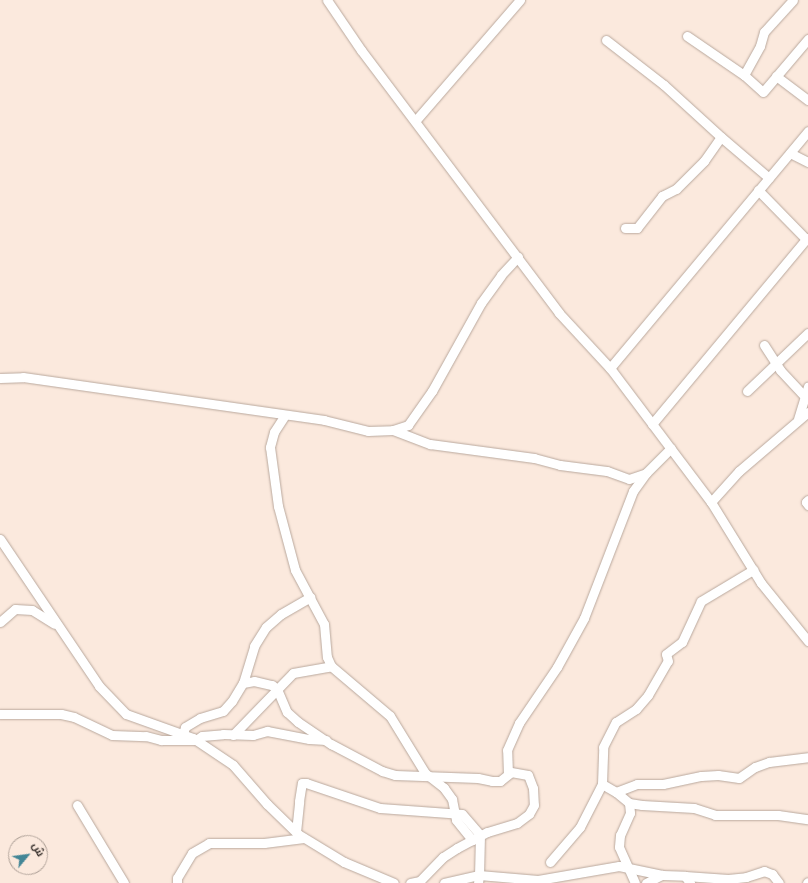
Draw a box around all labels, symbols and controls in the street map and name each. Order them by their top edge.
north arrow [8,835,48,875]
text: ش [29,840,47,859]

